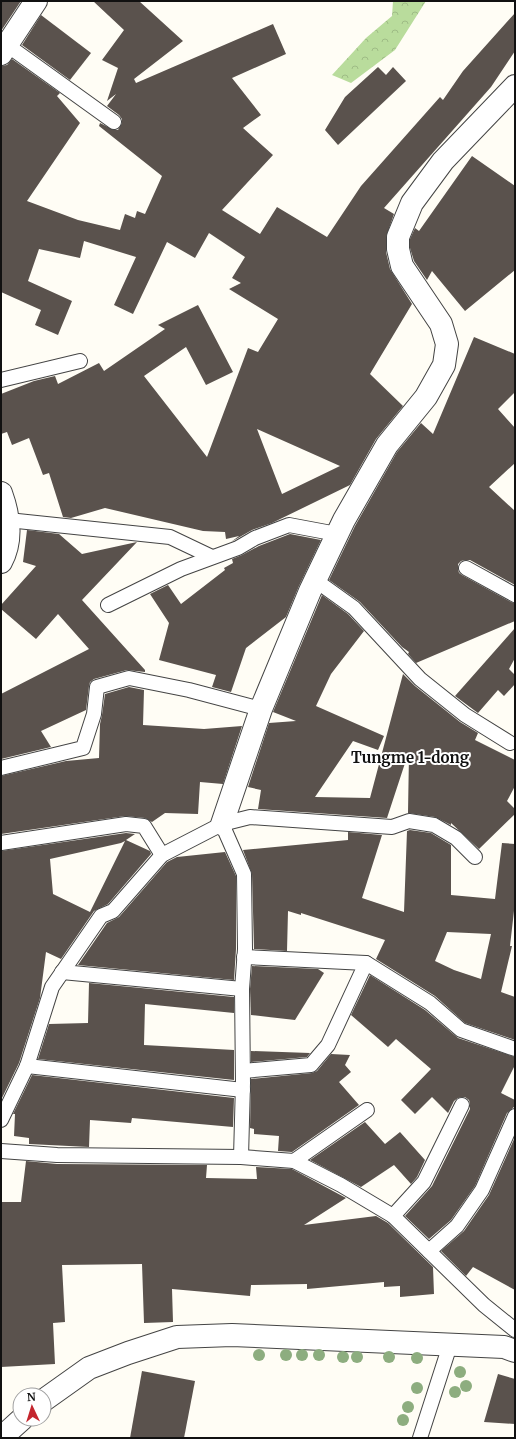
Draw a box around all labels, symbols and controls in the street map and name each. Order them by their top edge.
district label: Tungme 1-dong [351,748,470,767]
north arrow [12,1387,52,1427]
text: N [26,1390,36,1404]

